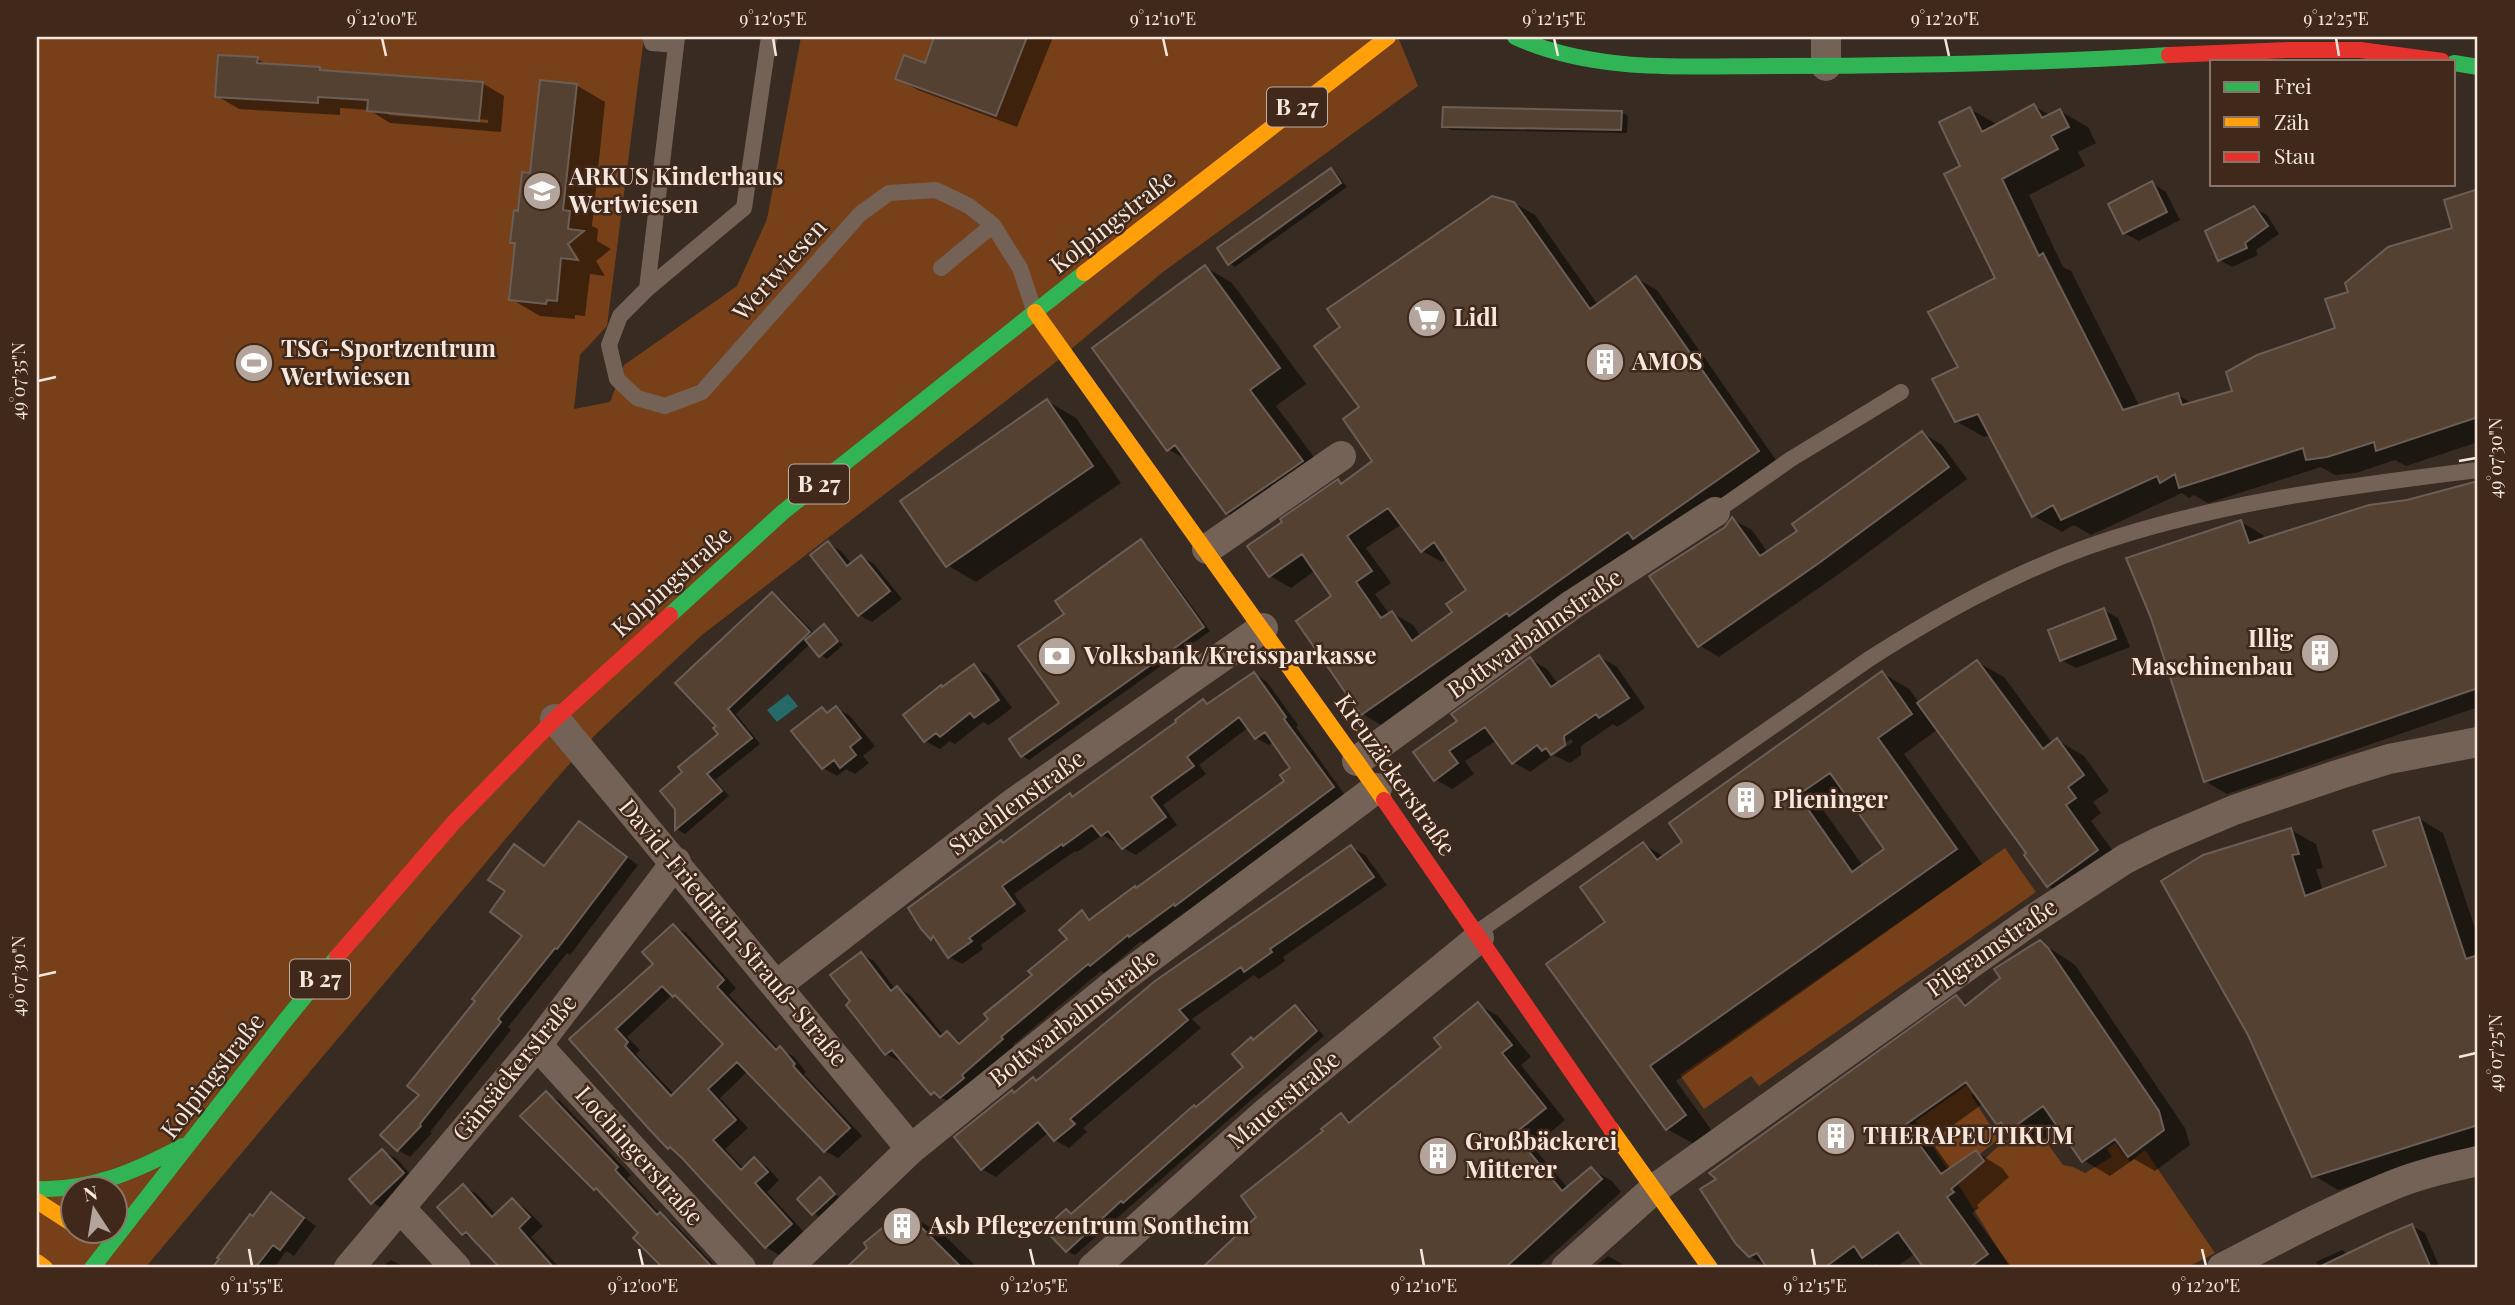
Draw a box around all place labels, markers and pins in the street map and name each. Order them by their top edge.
place label: ARKUS Kinderhaus Wertwiesen [568,159,783,219]
school or university icon: ARKUS Kinderhaus Wertwiesen [521,170,563,212]
supermarket icon: Lidl [1406,297,1448,339]
place label: Lidl [1454,300,1499,332]
place label: TSG-Sportzentrum Wertwiesen [280,331,496,391]
building icon: AMOS [1584,341,1626,383]
sports icon: TSG-Sportzentrum Wertwiesen [233,342,275,384]
place label: AMOS [1631,344,1703,376]
place label: Illig Maschinenbau [2131,621,2294,681]
building icon: Illig Maschinenbau [2299,632,2341,674]
bank icon: Volksbank/Kreissparkasse [1036,635,1078,677]
place label: Volksbank/Kreissparkasse [1083,638,1377,670]
building icon: Plieninger [1725,779,1767,821]
place label: Plieninger [1773,782,1889,814]
building icon: THERAPEUTIKUM [1815,1115,1857,1157]
place label: THERAPEUTIKUM [1863,1118,2074,1150]
place label: Großbäckerei Mitterer [1465,1124,1618,1184]
building icon: Großbäckerei Mitterer [1417,1135,1459,1177]
building icon: Asb Pflegezentrum Sontheim [881,1205,923,1247]
place label: Asb Pflegezentrum Sontheim [928,1208,1250,1240]

